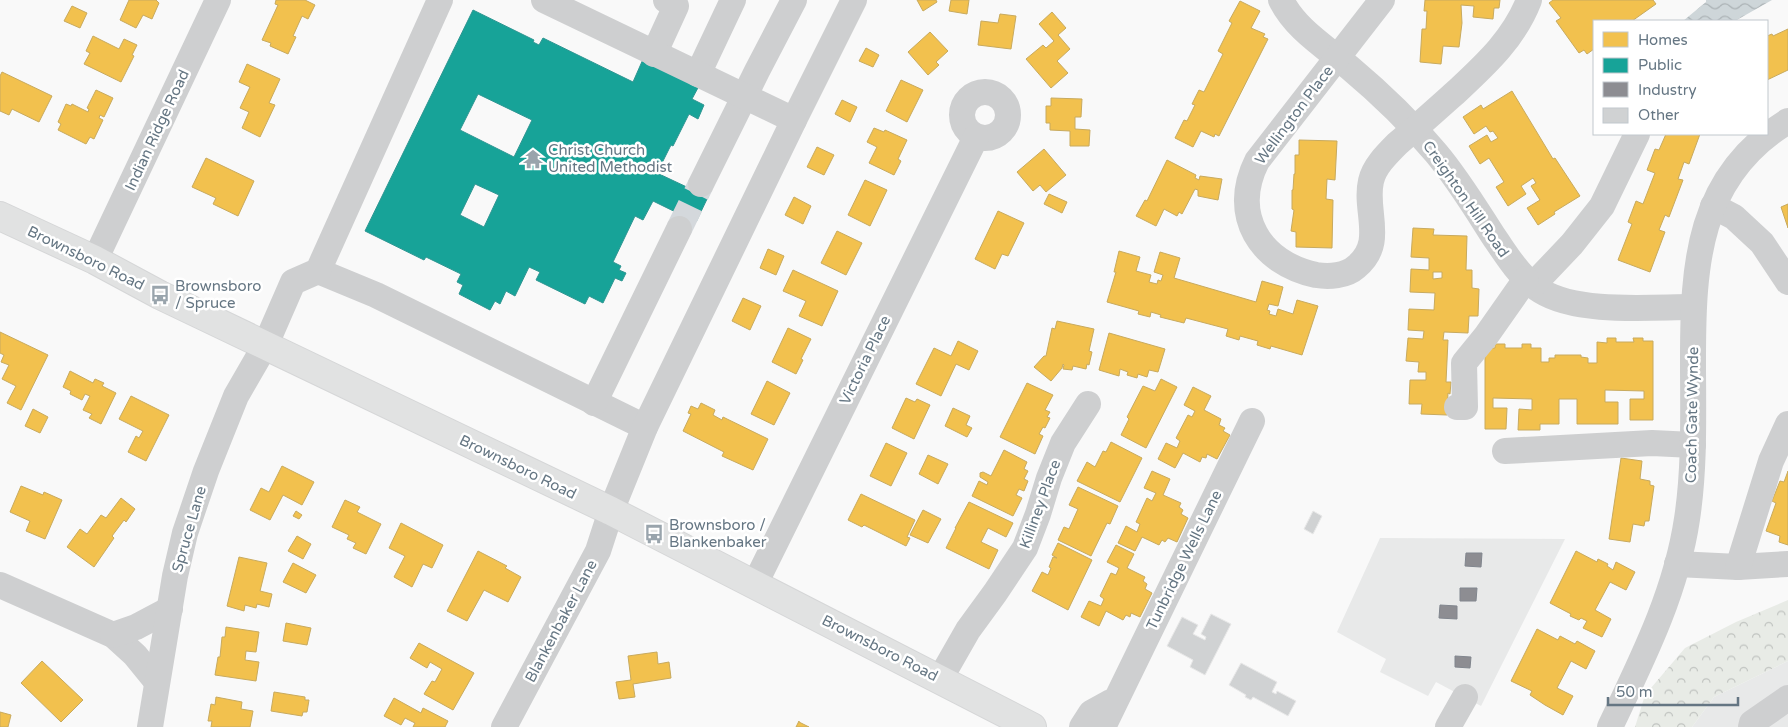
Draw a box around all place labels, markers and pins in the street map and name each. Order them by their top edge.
place label: Christ Church United Methodist [548,141,673,176]
temple icon: Christ Church United Methodist [522,148,544,170]
place label: Brownsboro / Spruce [175,277,261,312]
bus stop icon: Brownsboro / Spruce [149,284,171,306]
place label: Brownsboro / Blankenbaker [669,516,767,551]
bus stop icon: Brownsboro / Blankenbaker [643,523,665,545]

